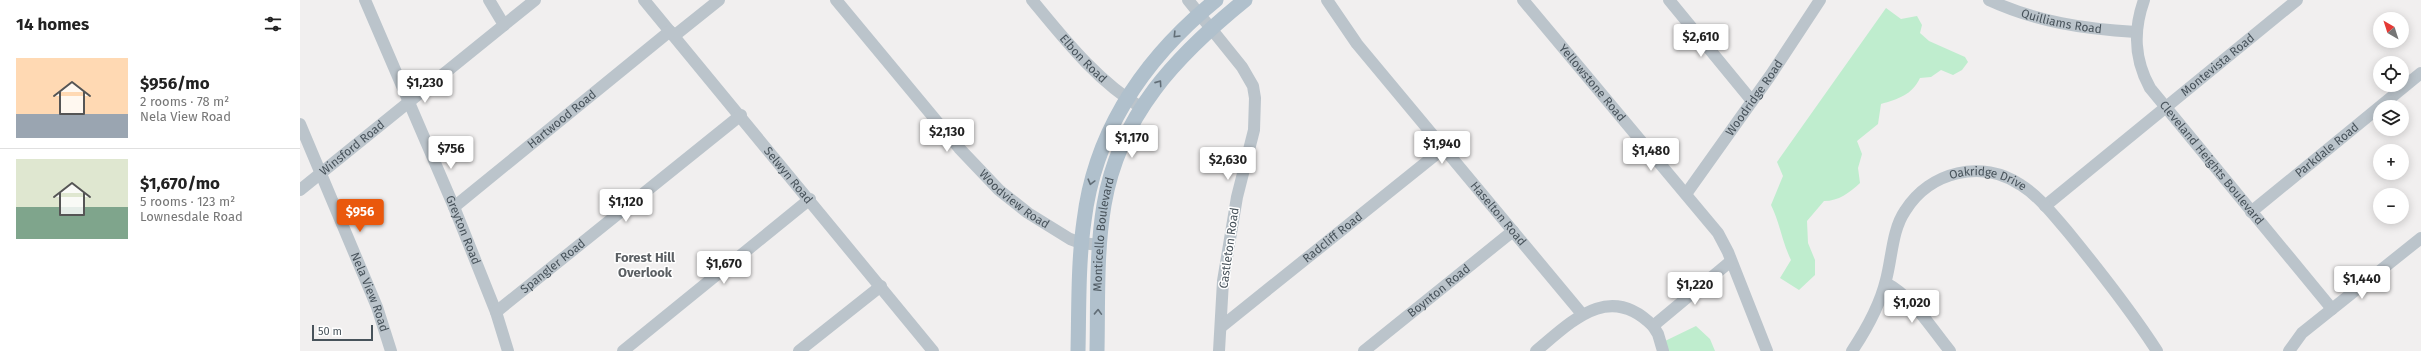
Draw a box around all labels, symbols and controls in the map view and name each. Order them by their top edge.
street label: Quilliams Road [2019,6,2103,36]
north arrow [2373,12,2409,48]
map controls [2373,12,2409,224]
icon: filters [262,13,284,35]
text: 14 homes [16,14,89,35]
pin: $2,610 [1668,24,1734,58]
text: $2,610 [1683,29,1719,44]
one-way arrow [1173,30,1181,38]
street label: Montevista Road [2178,31,2257,99]
street label: Elbon Road [1057,32,1110,86]
street label: Yellowstone Road [1556,41,1629,124]
button: locate [2373,56,2409,92]
street label: Woodridge Road [1723,57,1786,138]
pin: $1,230 [392,70,458,104]
text: $956/mo [140,73,210,94]
icon: home [48,74,96,122]
text: $1,230 [407,75,443,90]
one-way arrow [1154,80,1162,87]
street label: Hartwood Road [525,87,599,151]
text: 2 rooms · 78 m² [140,94,229,109]
street label: Cleveland Heights Boulevard [2157,98,2267,227]
button: layers [2373,100,2409,136]
text: Nela View Road [140,109,231,124]
street label: Winsford Road [317,118,387,178]
pin: $2,130 [914,119,980,153]
street label: Parkdale Road [2292,120,2362,180]
text: $2,130 [929,124,965,139]
pin: $1,170 [1099,125,1165,159]
text: $1,170 [1115,130,1149,145]
pin: $1,940 [1409,131,1475,165]
pin: $756 [427,136,475,170]
text: $1,940 [1423,136,1461,151]
pin: $1,480 [1618,138,1684,172]
text: $756 [437,141,465,156]
text: $1,480 [1632,143,1670,158]
street label: Selwyn Road [761,144,816,206]
button: + [2373,144,2409,180]
pin: $2,630 [1195,147,1261,181]
text: $2,630 [1209,152,1247,167]
street label: Oakridge Drive [1947,164,2029,194]
street label: Woodview Road [976,167,1052,231]
text: $1,670/mo [140,173,220,194]
icon: home [48,175,96,223]
street label: Monticello Boulevard [1091,175,1117,292]
one-way arrow [1087,178,1096,185]
street label: Haselton Road [1468,179,1529,249]
button: − [2373,188,2409,224]
pin: $1,120 [593,189,659,223]
street label: Greyton Road [443,193,483,267]
text: 5 rooms · 123 m² [140,194,235,209]
text: $1,120 [609,194,643,209]
pin: $956 [336,199,384,233]
text: $956 [346,204,374,219]
street label: Castleton Road [1216,206,1242,290]
text: Lownesdale Road [140,209,243,224]
street label: Radcliff Road [1300,209,1365,266]
street label: Spangler Road [518,236,588,296]
street label: Nela View Road [348,250,391,333]
district label: Forest Hill Overlook [615,250,675,280]
pin: $1,670 [691,251,757,285]
text: $1,670 [706,256,742,271]
street label: Boynton Road [1405,261,1473,320]
pin: $1,440 [2329,266,2395,300]
text: $1,440 [2343,271,2381,286]
pin: $1,220 [1662,272,1728,306]
text: $1,220 [1677,277,1713,292]
pin: $1,020 [1879,290,1945,324]
text: $1,020 [1893,295,1931,310]
one-way arrow [1093,309,1102,315]
scale bar [312,323,373,342]
text: 50 m [318,325,342,338]

